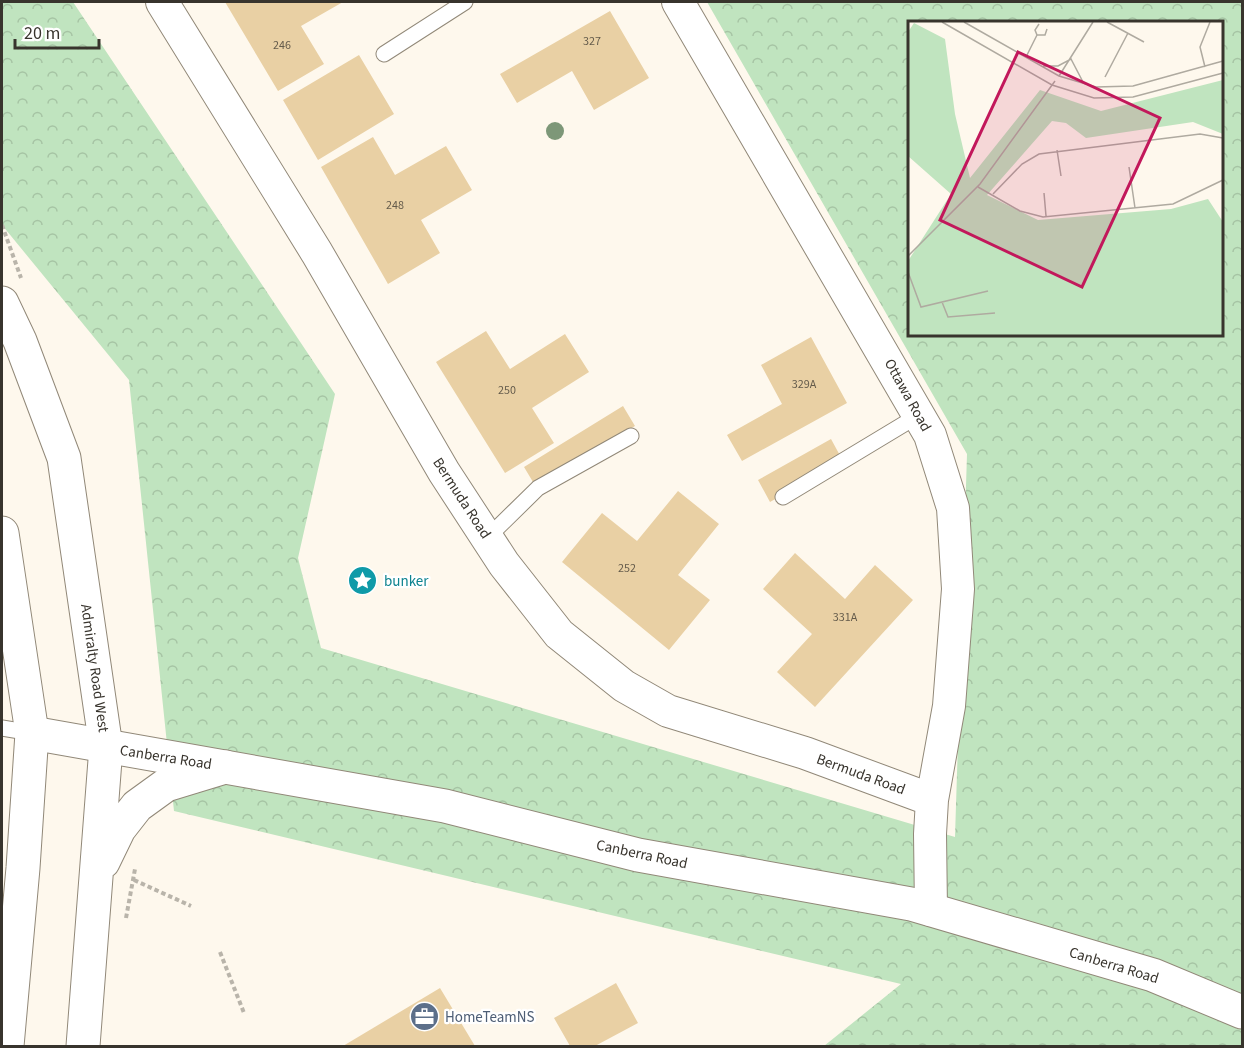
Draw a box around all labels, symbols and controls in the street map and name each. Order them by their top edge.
scale bar [15,12,99,50]
text: 20 m [24,21,60,46]
inset map [908,21,1223,336]
house number: 327 [583,33,601,50]
house number: 246 [273,37,291,54]
house number: 248 [386,197,404,214]
street label: Ottawa Road [879,355,936,436]
house number: 329A [792,376,817,393]
house number: 250 [498,382,516,399]
street label: Bermuda Road [427,453,496,543]
house number: 252 [618,560,636,577]
place icon: bunker [347,565,379,597]
place label: bunker [384,571,429,592]
street label: Admiralty Road West [75,603,114,734]
house number: 331A [833,609,858,626]
street label: Canberra Road [118,740,213,775]
street label: Bermuda Road [813,749,908,800]
street label: Canberra Road [594,835,690,874]
street label: Canberra Road [1066,942,1161,989]
office icon: HomeTeamNS [408,1001,440,1033]
place label: HomeTeamNS [445,1007,534,1028]

